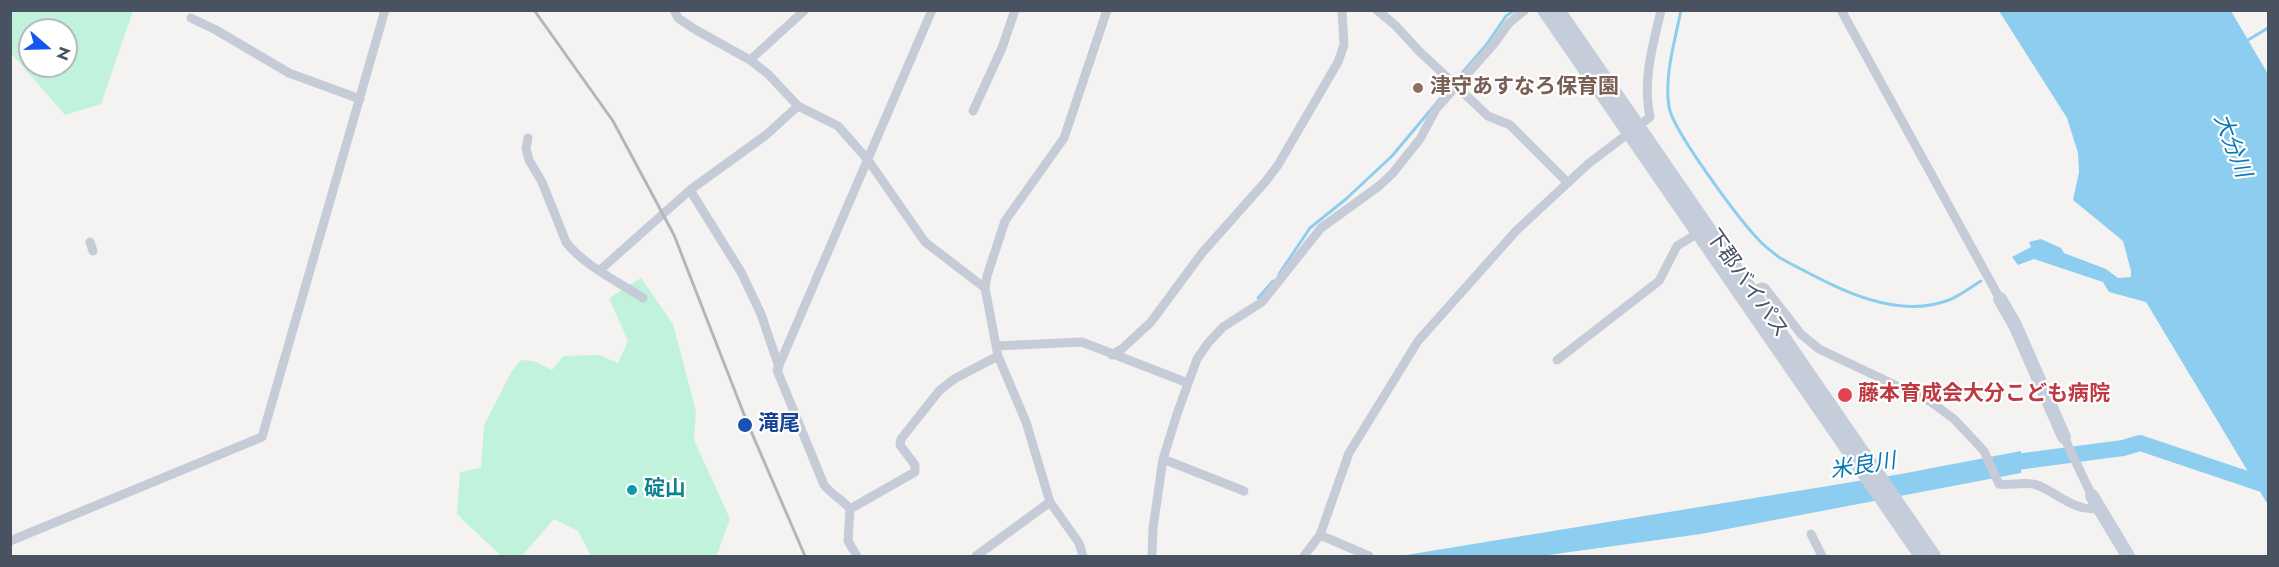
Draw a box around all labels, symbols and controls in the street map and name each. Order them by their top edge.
north arrow [18,18,78,78]
text: N [51,44,76,64]
place label: 津守あすなろ保育園 [1430,75,1619,101]
marker: 津守あすなろ保育園 [1411,81,1425,95]
water label: 大分川 [2207,110,2255,182]
street label: 下郡バイパス [1700,225,1792,343]
place label: 藤本育成会大分こども病院 [1858,382,2110,408]
marker: 藤本育成会大分こども病院 [1836,386,1854,404]
place label: 滝尾 [758,412,800,438]
marker: 滝尾 [736,416,754,434]
water label: 米良川 [1828,449,1898,485]
place label: 碇山 [644,477,686,503]
marker: 碇山 [625,483,639,497]

